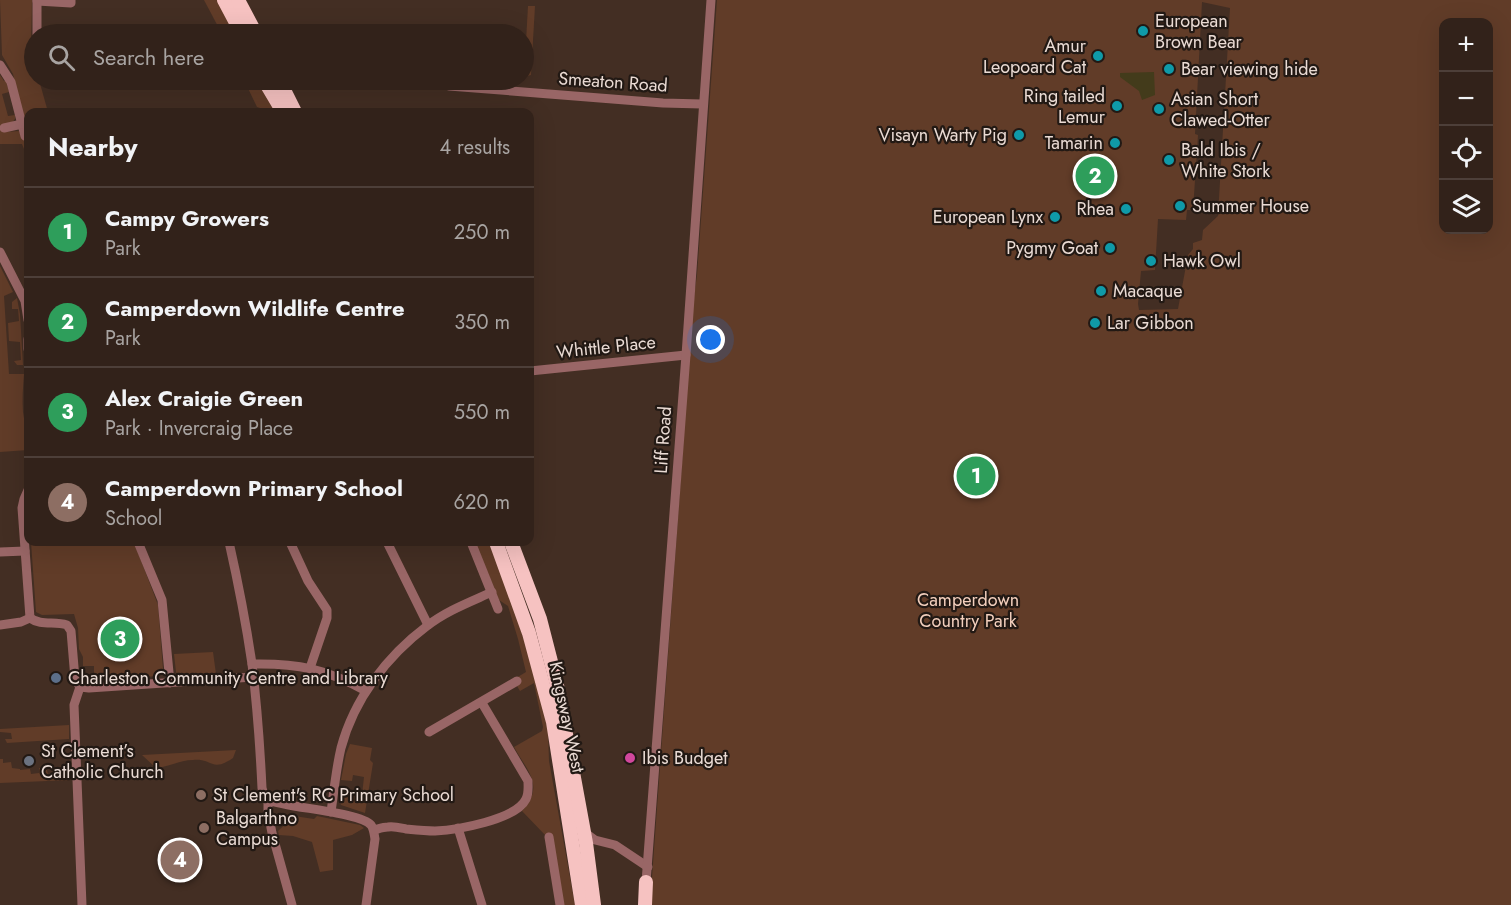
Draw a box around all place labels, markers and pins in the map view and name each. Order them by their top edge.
place label: European Brown Bear [1155,8,1243,55]
marker: European Brown Bear [1136,24,1150,38]
place label: Amur Leopoard Cat [983,33,1087,80]
marker: Amur Leopoard Cat [1091,49,1105,63]
place label: Bear viewing hide [1181,56,1318,82]
marker: Bear viewing hide [1162,62,1176,76]
place label: Ring tailed Lemur [1024,83,1106,130]
place label: Asian Short Clawed-Otter [1171,86,1270,133]
marker: Ring tailed Lemur [1110,99,1124,113]
marker: Asian Short Clawed-Otter [1152,102,1166,116]
place label: Visayn Warty Pig [879,122,1007,148]
marker: Visayn Warty Pig [1012,128,1026,142]
place label: Tamarin [1045,130,1103,156]
marker: Tamarin [1108,136,1122,150]
place label: Bald Ibis / White Stork [1181,137,1270,184]
marker: Bald Ibis / White Stork [1162,153,1176,167]
pin: 2 [1076,154,1114,198]
place label: Summer House [1192,193,1309,219]
place label: Rhea [1077,196,1114,222]
marker: Summer House [1173,199,1187,213]
marker: Rhea [1119,202,1133,216]
place label: European Lynx [933,204,1043,230]
marker: European Lynx [1048,210,1062,224]
place label: Pygmy Goat [1006,235,1099,261]
marker: Pygmy Goat [1103,241,1117,255]
place label: Hawk Owl [1163,248,1241,274]
marker: Hawk Owl [1144,254,1158,268]
place label: Macaque [1113,278,1182,304]
marker: Macaque [1094,284,1108,298]
place label: Lar Gibbon [1107,310,1194,336]
marker: Lar Gibbon [1088,316,1102,330]
pin: 1 [956,454,996,498]
pin: 3 [100,616,140,662]
place label: Charleston Community Centre and Library [68,665,388,691]
marker: Charleston Community Centre and Library [49,671,63,685]
place label: St Clement’s Catholic Church [41,738,164,785]
place label: Ibis Budget [642,745,728,771]
marker: Ibis Budget [623,751,637,765]
marker: St Clement’s Catholic Church [22,754,36,768]
place label: St Clement's RC Primary School [213,782,454,808]
marker: St Clement's RC Primary School [194,788,208,802]
place label: Balgarthno Campus [216,805,297,852]
marker: Balgarthno Campus [197,821,211,835]
pin: 4 [160,838,200,882]

